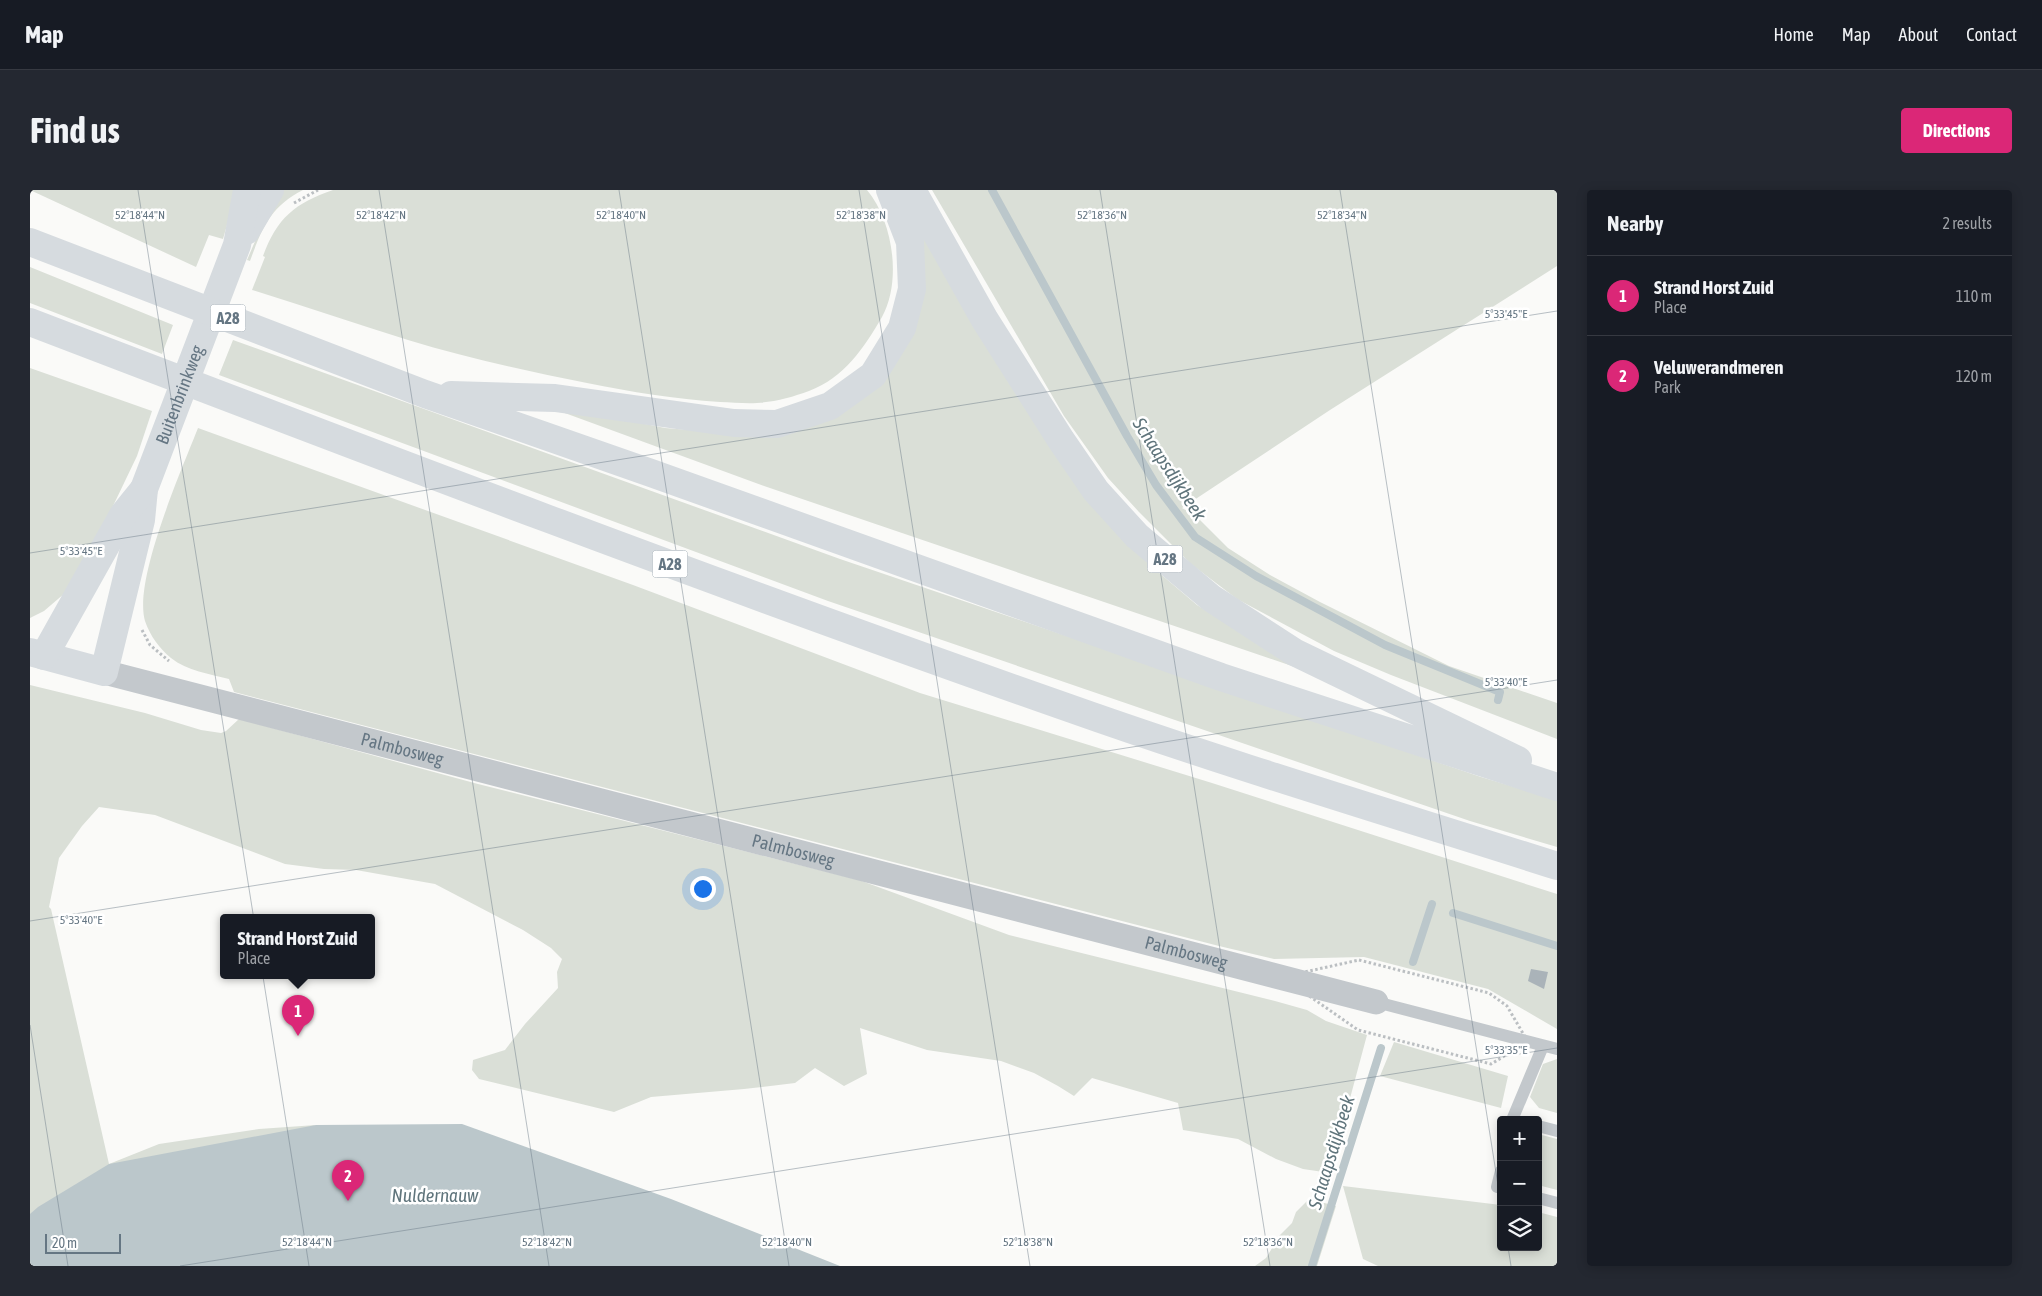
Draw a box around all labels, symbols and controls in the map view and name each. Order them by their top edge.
text: Map [25,21,64,48]
text: Home [1774,24,1814,45]
text: Map [1842,24,1871,45]
text: About [1899,24,1938,45]
text: Contact [1966,24,2017,45]
button: Directions [1901,108,2012,153]
text: Find us [30,110,120,150]
text: 52°18'44"N [115,208,165,222]
text: 52°18'42"N [356,208,406,222]
text: 52°18'40"N [596,208,646,222]
text: 52°18'38"N [836,208,886,222]
text: 52°18'36"N [1077,208,1127,222]
text: 52°18'34"N [1317,208,1367,222]
text: Nearby [1607,211,1663,235]
text: 2 results [1942,214,1992,232]
text: Strand Horst Zuid [1654,276,1774,298]
text: 1 [1619,287,1627,305]
text: 110 m [1956,287,1992,305]
text: Place [1654,298,1687,316]
road number: A28 [210,305,246,332]
text: 5°33'45"E [1485,307,1527,321]
street label: Buitenbrinkweg [151,342,208,447]
text: Veluwerandmeren [1654,356,1783,378]
text: 2 [1619,367,1627,385]
text: 120 m [1956,367,1992,385]
text: Park [1654,378,1681,396]
water label: Schaapsdijkbeek [1128,413,1212,525]
text: 5°33'45"E [60,544,102,558]
road number: A28 [1148,546,1182,572]
road number: A28 [652,550,688,578]
text: 5°33'40"E [1485,675,1527,689]
street label: Palmbosweg [359,728,446,770]
street label: Palmbosweg [750,830,837,871]
your location [690,876,716,902]
text: 5°33'40"E [60,913,102,927]
popup [220,914,375,979]
text: Strand Horst Zuid [238,927,357,949]
street label: Palmbosweg [1143,931,1230,973]
text: Place [238,949,270,967]
pin: 1 [282,995,314,1036]
text: 5°33'35"E [1485,1043,1527,1057]
water label: Schaapsdijkbeek [1303,1092,1359,1213]
map controls [1497,1116,1542,1251]
button: + [1497,1116,1542,1161]
pin: 2 [332,1160,364,1201]
button: − [1497,1161,1542,1206]
water label: Nuldernauw [392,1184,479,1206]
button: layers [1497,1206,1542,1251]
scale bar [45,1231,121,1254]
text: 20 m [52,1235,77,1251]
text: 52°18'44"N [282,1235,332,1249]
text: 52°18'42"N [522,1235,572,1249]
text: 52°18'40"N [762,1235,812,1249]
text: 52°18'38"N [1003,1235,1053,1249]
text: 52°18'36"N [1243,1235,1293,1249]

